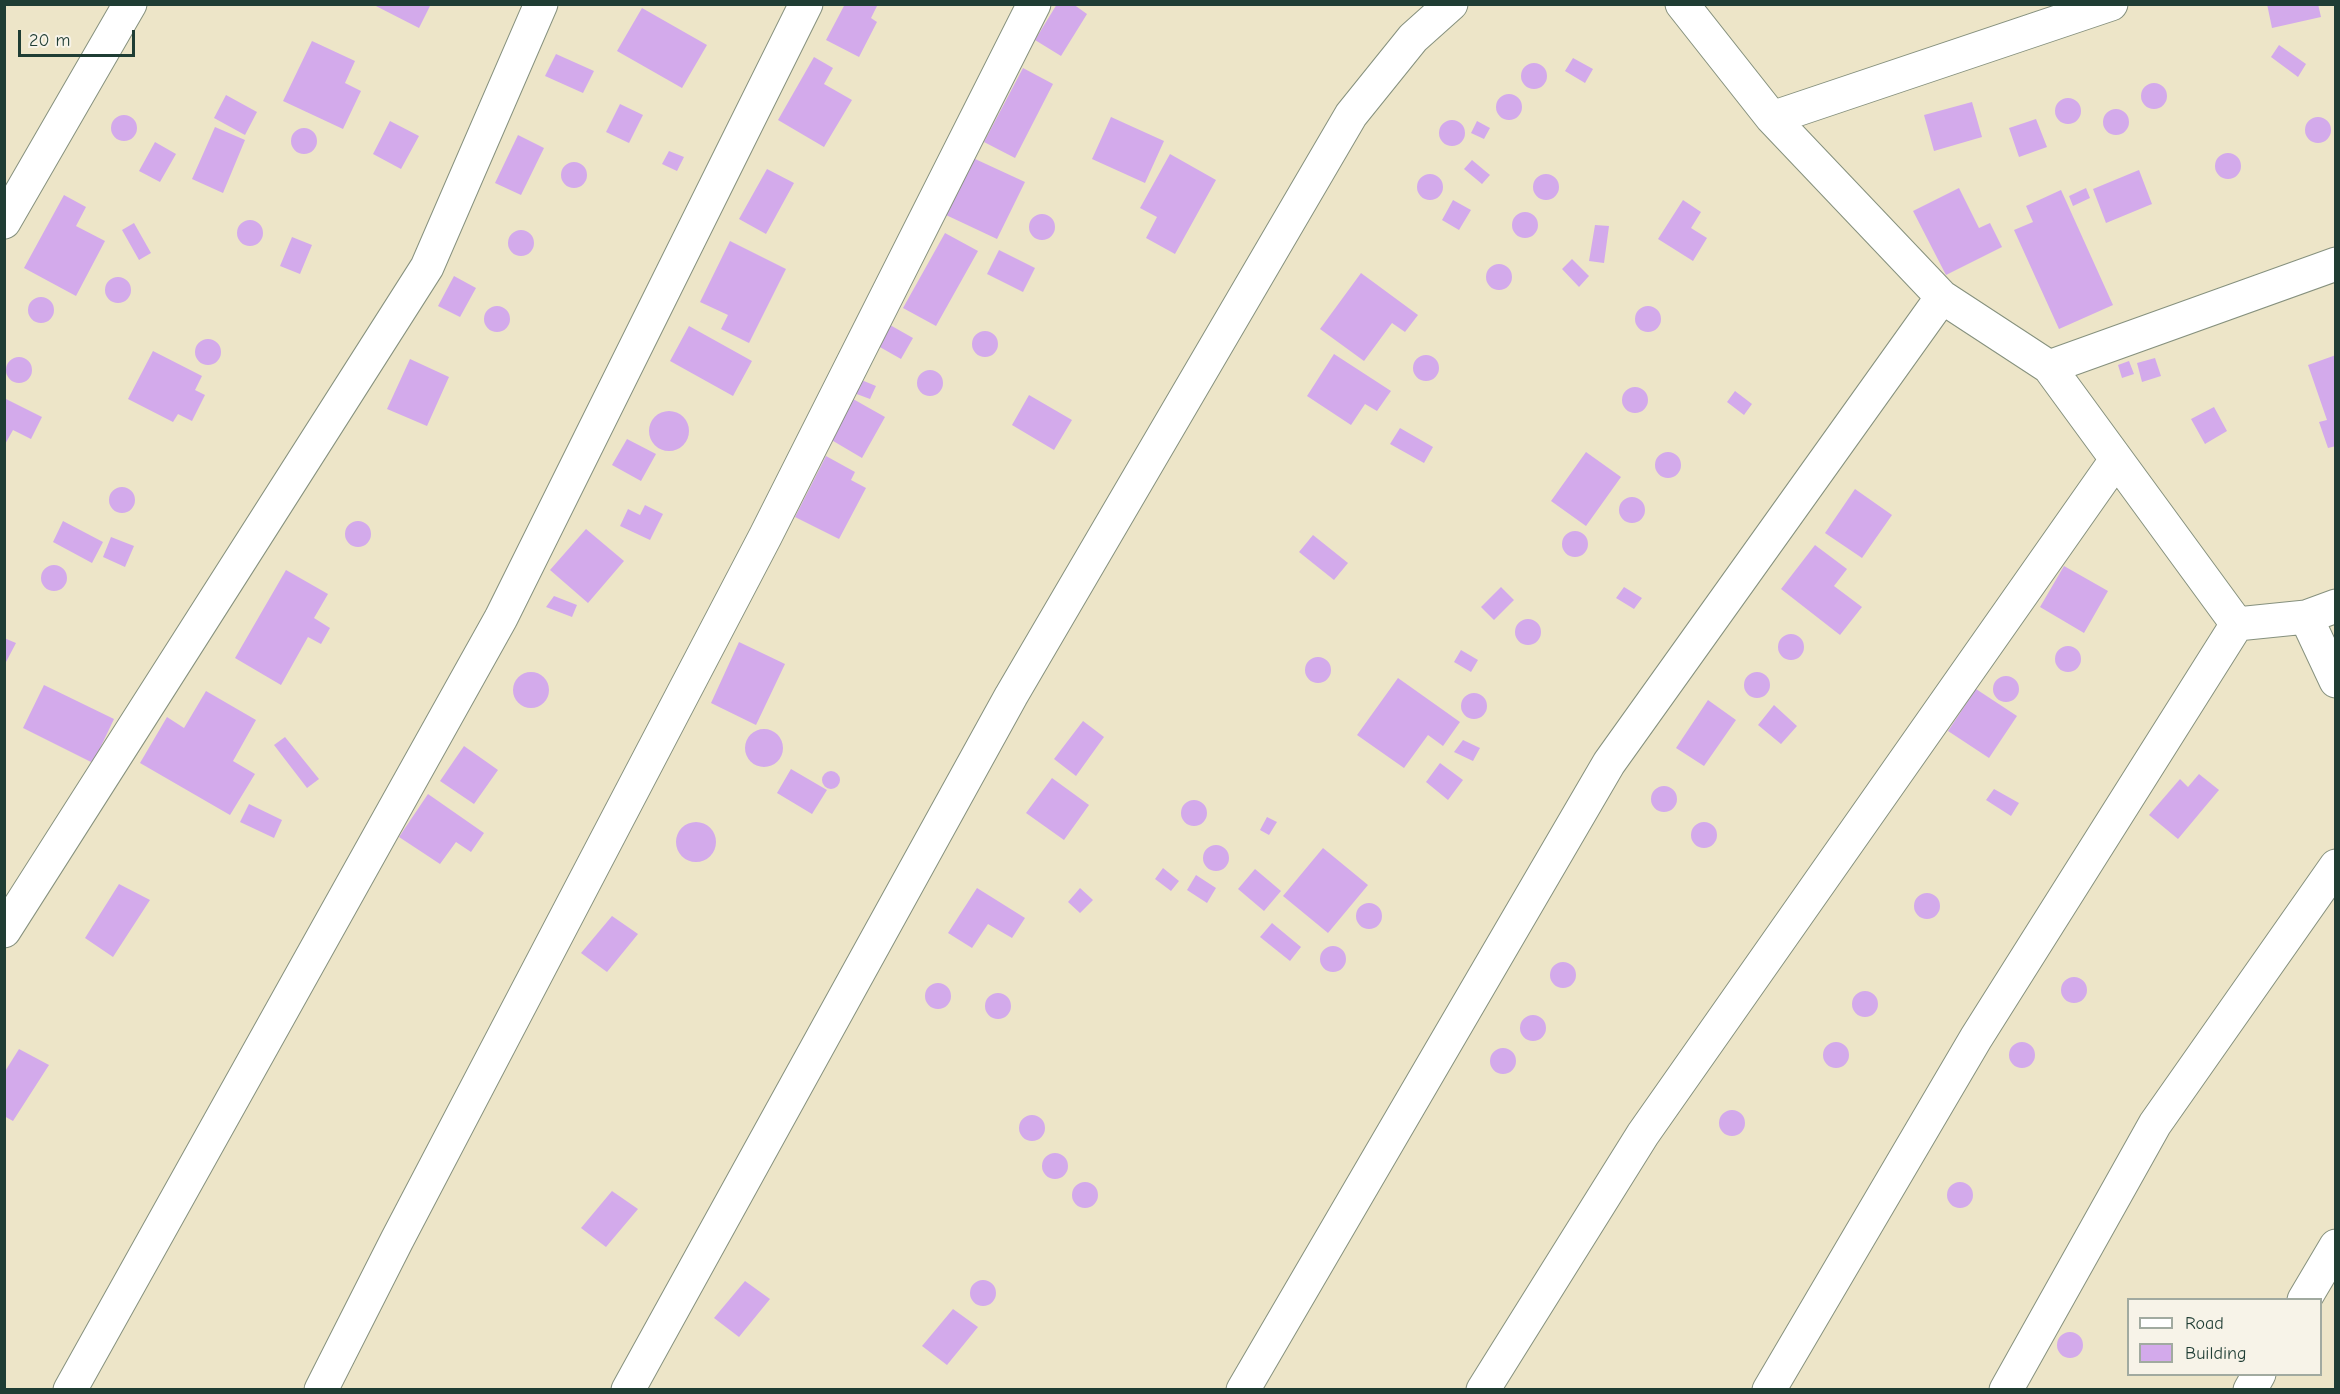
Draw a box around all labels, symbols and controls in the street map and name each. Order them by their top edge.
scale bar [21,18,138,56]
text: 20 m [29,30,70,51]
legend [2127,1298,2322,1376]
text: Road [2185,1313,2224,1334]
text: Building [2185,1343,2247,1364]

